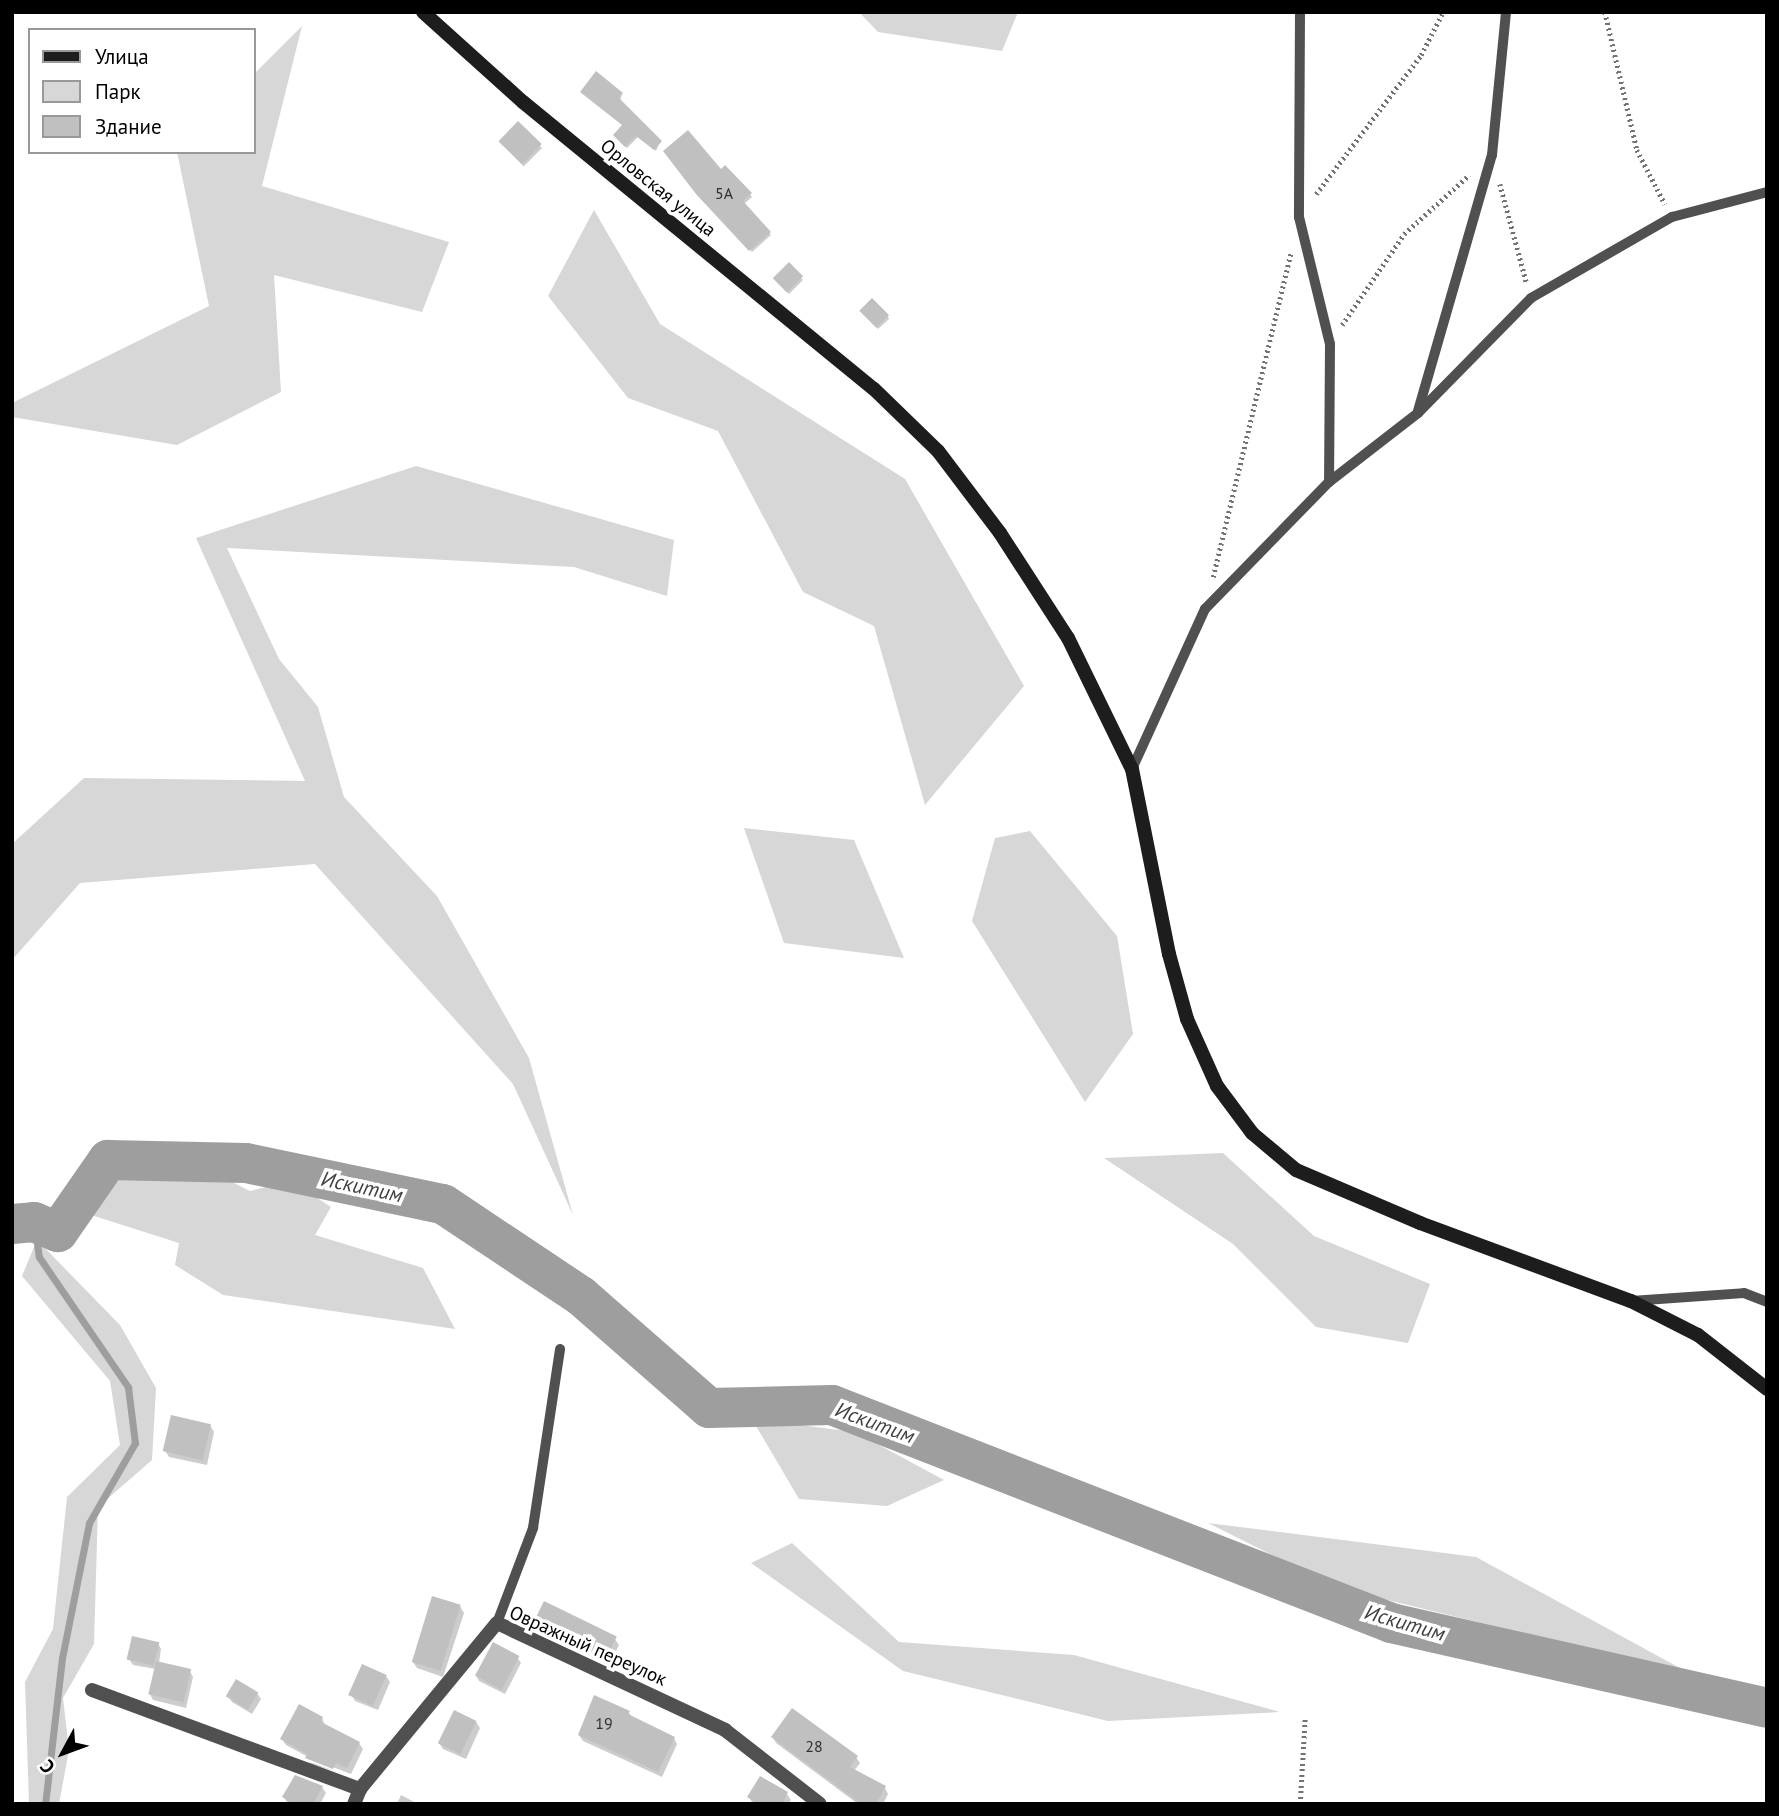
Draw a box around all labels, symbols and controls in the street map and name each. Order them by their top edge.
legend [28,28,256,154]
text: Улица [95,43,149,70]
text: Парк [95,78,141,105]
text: Здание [95,113,162,140]
street label: Орловская улица [596,134,720,242]
house number: 5А [715,183,733,203]
water label: Искитим [319,1166,405,1208]
water label: Искитим [832,1397,918,1449]
water label: Искитим [1362,1599,1448,1647]
street label: Овражный переулок [506,1601,670,1691]
house number: 19 [595,1713,613,1733]
north arrow [28,1718,98,1788]
house number: 28 [805,1736,823,1756]
text: С [35,1755,60,1779]

